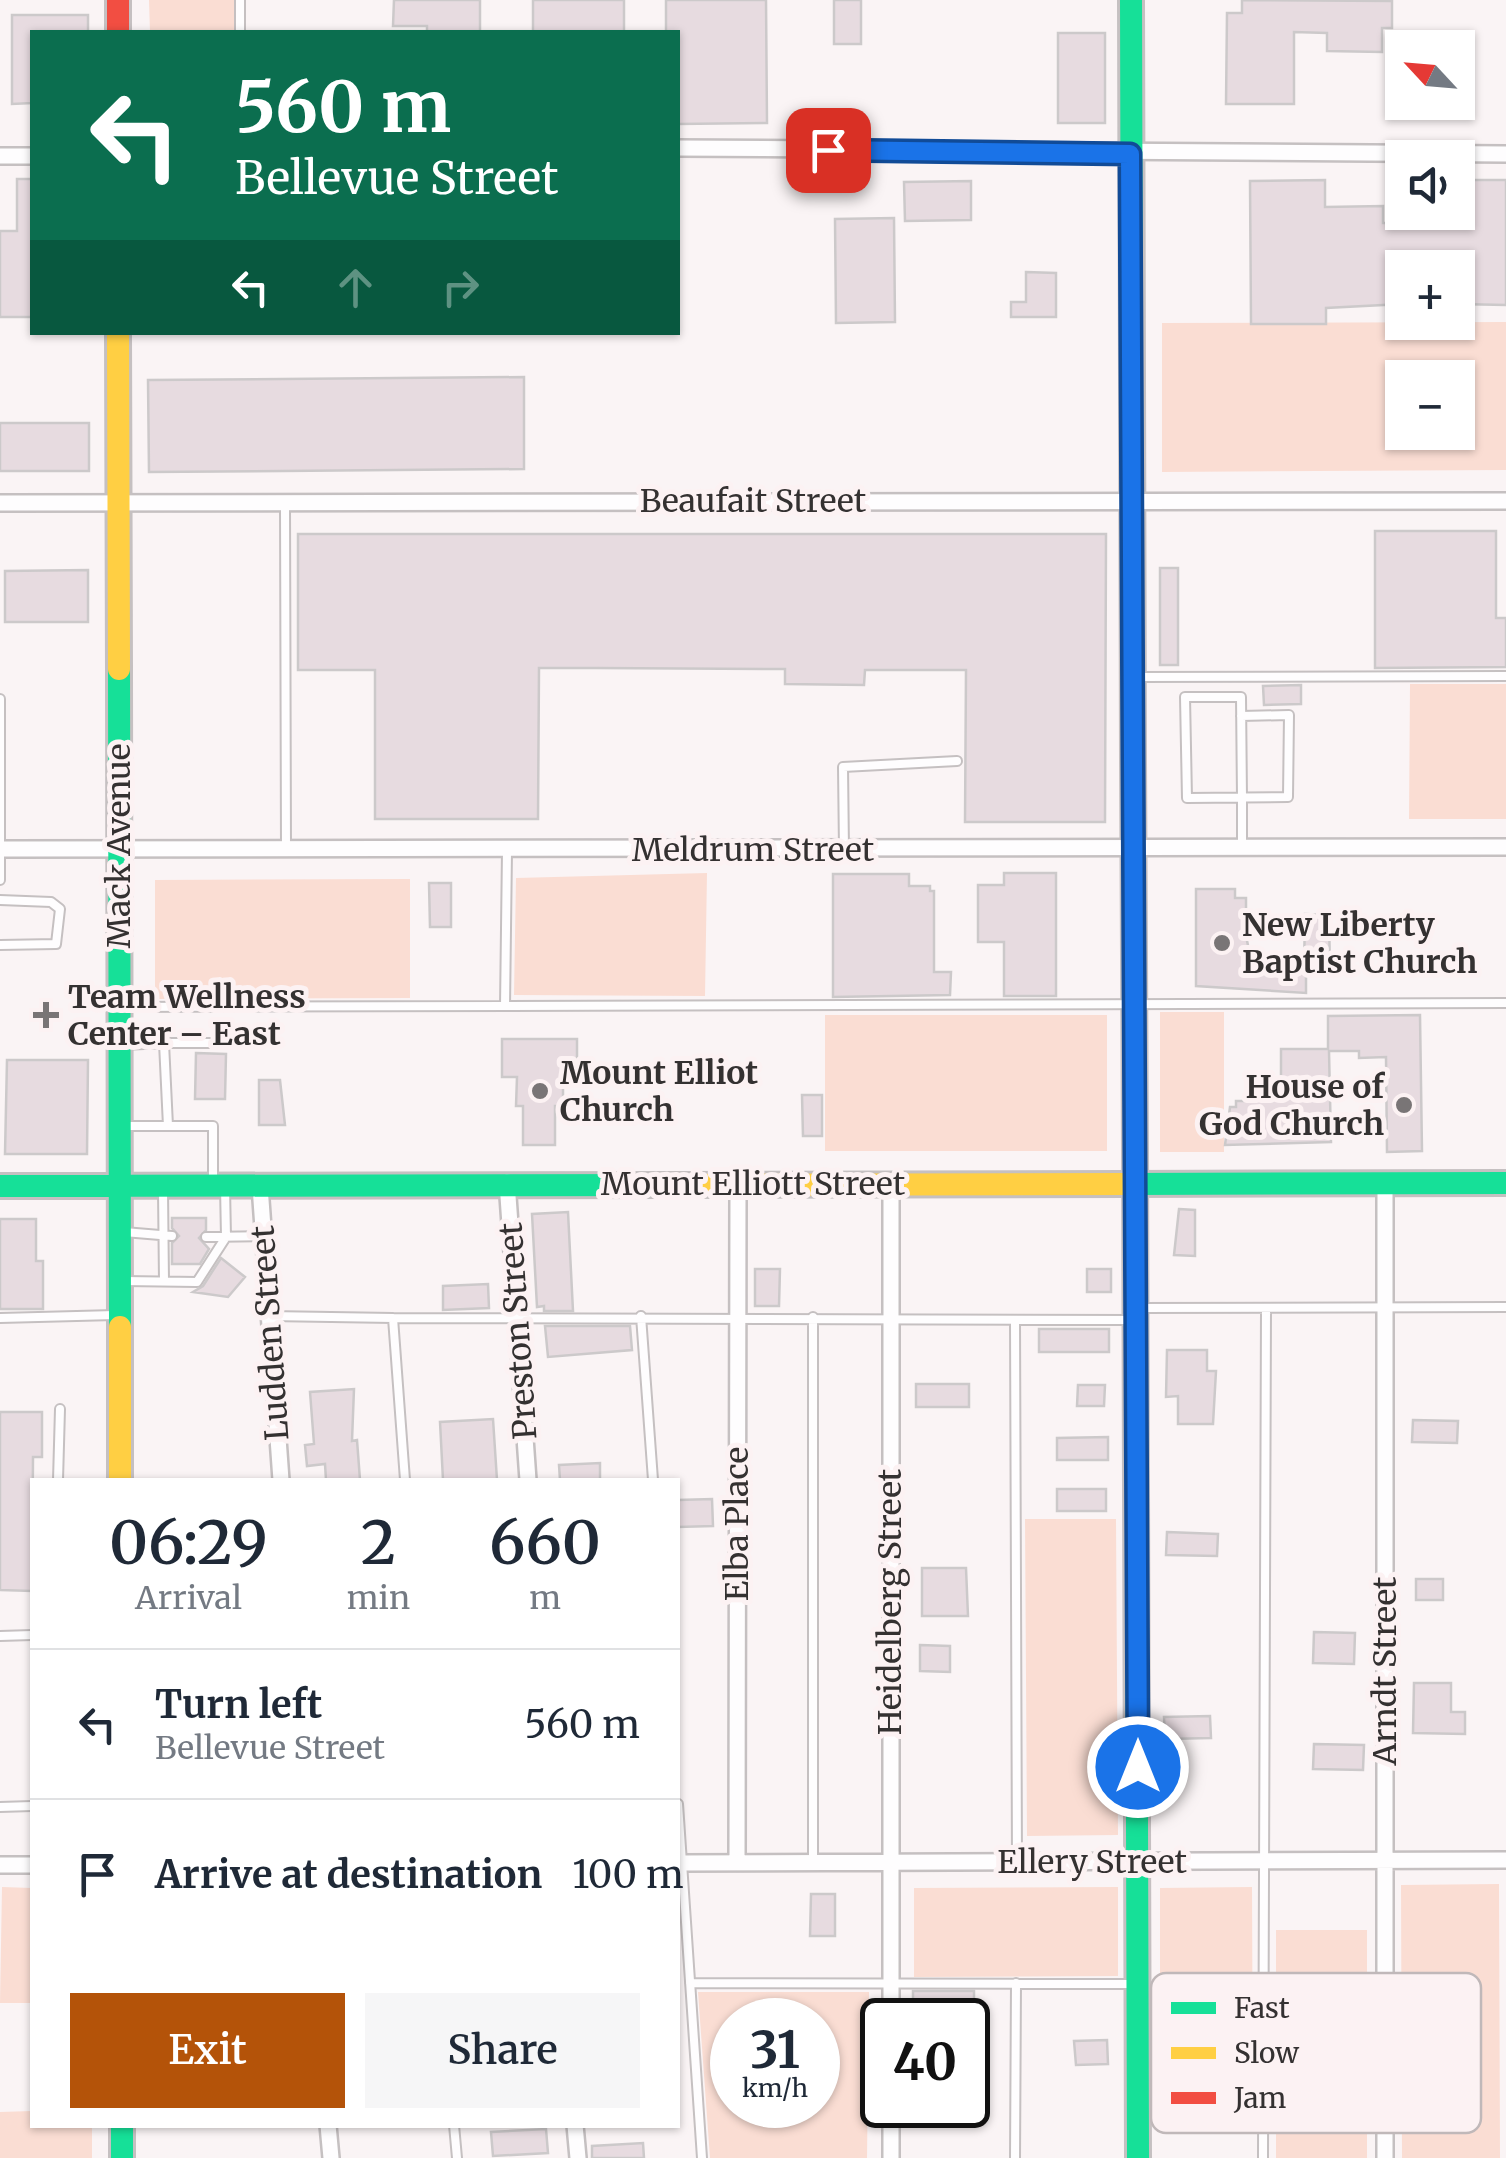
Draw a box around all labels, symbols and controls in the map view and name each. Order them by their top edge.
north arrow [1385,30,1475,120]
map controls [1385,30,1475,450]
text: 560 m [235,63,451,151]
icon: left [70,70,200,200]
pin [786,108,871,193]
icon: arrive [801,123,856,178]
button: sound [1385,140,1475,230]
text: Bellevue Street [235,150,559,206]
button: + [1385,250,1475,340]
icon: left [223,260,278,315]
icon: ahead [328,260,383,315]
icon: right [433,260,488,315]
button: − [1385,360,1475,450]
street label: Beaufait Street [640,481,867,521]
street label: Mack Avenue [99,744,139,948]
street label: Meldrum Street [632,830,875,870]
place label: New Liberty Baptist Church [1242,905,1477,982]
marker: New Liberty Baptist Church [1211,932,1233,954]
place label: Team Wellness Center – East [68,977,306,1054]
marker: Team Wellness Center – East [33,1002,59,1028]
place label: Mount Elliot Church [560,1053,758,1130]
place label: House of God Church [1199,1067,1385,1144]
marker: Mount Elliot Church [529,1080,551,1102]
marker: House of God Church [1393,1094,1415,1116]
street label: Mount Elliott Street [601,1164,906,1204]
street label: Preston Street [490,1221,546,1441]
street label: Ludden Street [243,1224,297,1442]
street label: Elba Place [717,1447,757,1601]
street label: Heidelberg Street [870,1468,910,1735]
text: 06:29 [109,1505,268,1580]
text: 2 [361,1505,396,1580]
text: 660 [489,1505,601,1580]
street label: Arndt Street [1365,1576,1405,1767]
text: Arrival [135,1578,242,1618]
text: min [347,1578,410,1618]
text: m [529,1578,561,1618]
text: Turn left [155,1681,322,1728]
icon: left [70,1697,125,1752]
text: 560 m [524,1701,640,1748]
position arrow [1086,1715,1190,1819]
text: Bellevue Street [155,1728,385,1768]
street label: Ellery Street [997,1842,1187,1882]
icon: arrive [70,1847,125,1902]
text: Arrive at destination [155,1851,542,1898]
text: 100 m [572,1851,684,1898]
legend [1151,1973,1481,2133]
text: Fast [1234,1990,1290,2026]
button: Exit [70,1993,345,2108]
button: Share [365,1993,640,2108]
speed limit sign: 40 [860,1998,990,2128]
text: 31 [750,2019,800,2082]
text: Slow [1234,2035,1299,2071]
text: km/h [742,2072,808,2104]
text: Jam [1233,2080,1287,2116]

